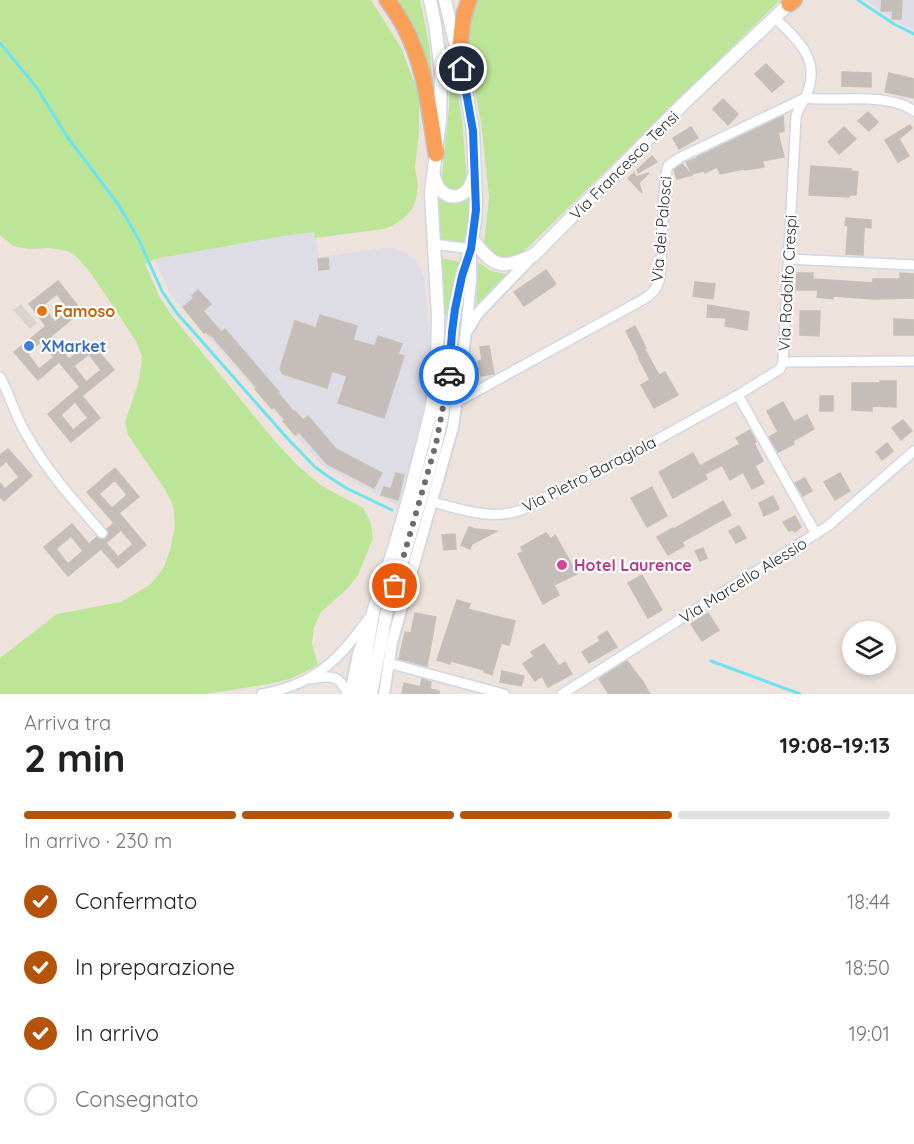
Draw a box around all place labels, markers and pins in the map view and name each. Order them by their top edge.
pin [436,43,487,94]
place label: Famoso [54,301,115,321]
marker: Famoso [35,304,49,318]
place label: XMarket [41,336,106,356]
marker: XMarket [22,339,36,353]
place label: Hotel Laurence [574,555,692,575]
marker: Hotel Laurence [555,558,569,572]
pin [369,560,420,611]

